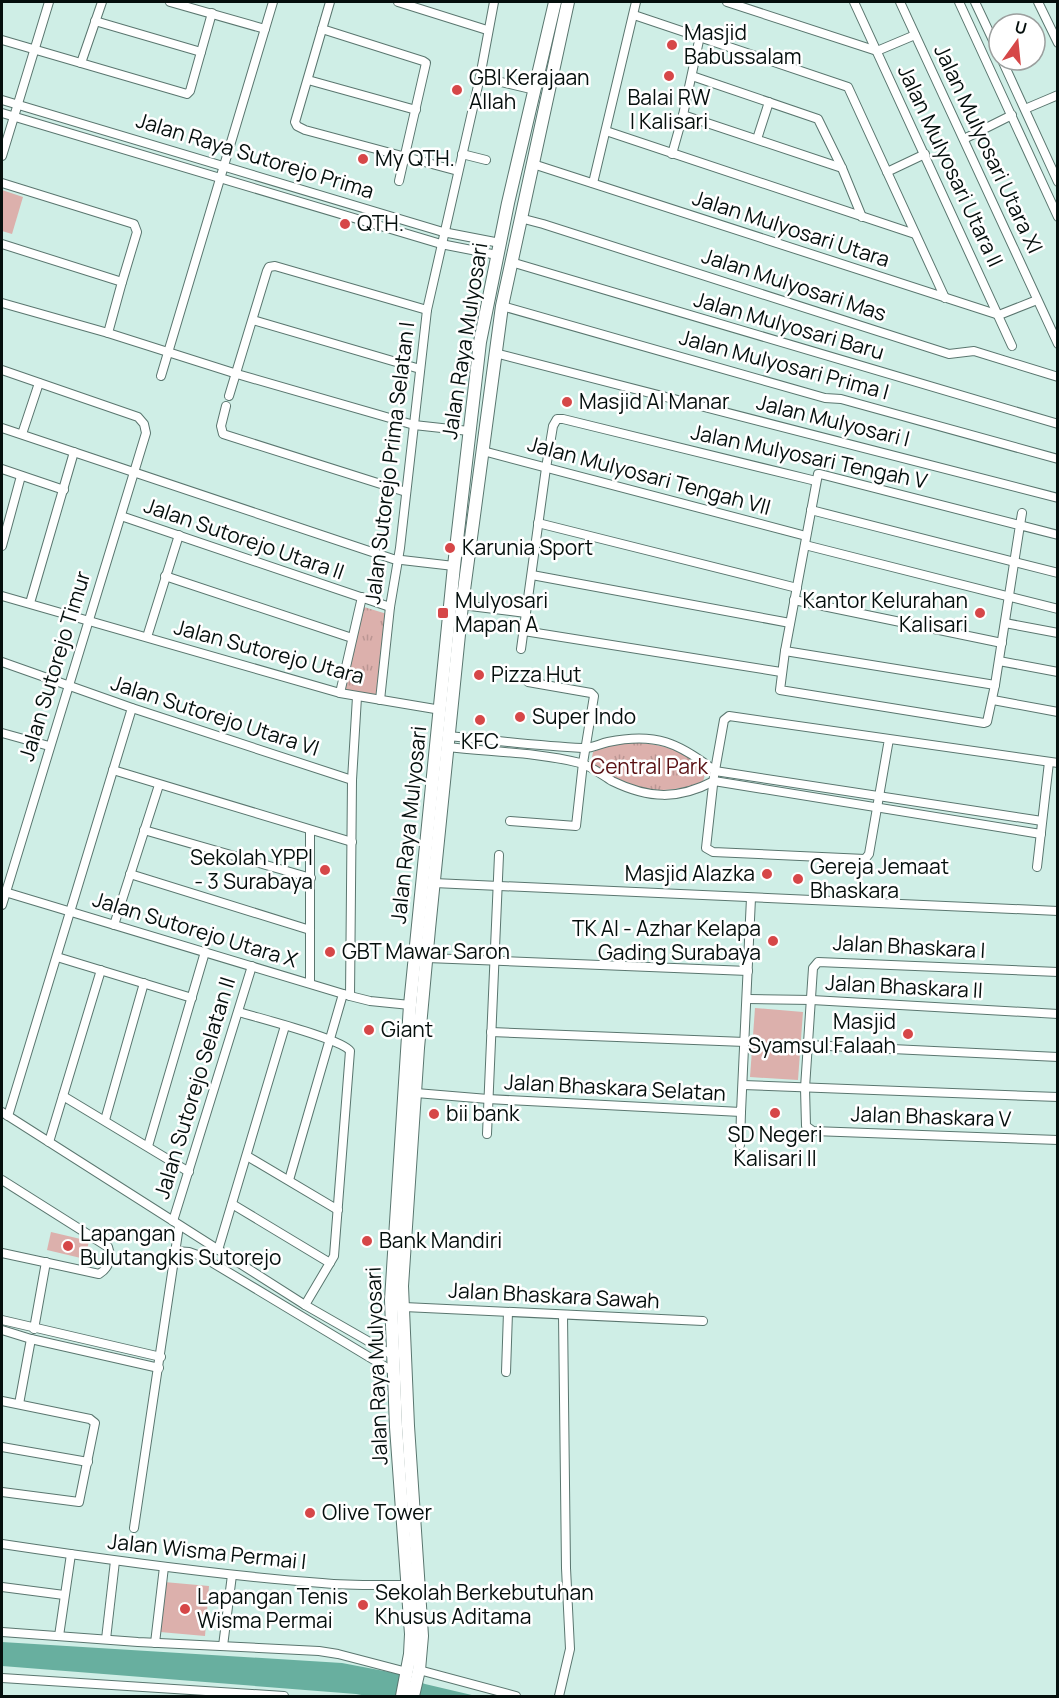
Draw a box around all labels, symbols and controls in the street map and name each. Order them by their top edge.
north arrow [987,12,1047,72]
text: U [1012,15,1029,40]
place label: Masjid Babussalam [684,18,802,70]
marker: Masjid Babussalam [665,38,679,52]
street label: Jalan Mulyosari Utara XI [928,40,1050,258]
street label: Jalan Mulyosari Utara II [892,60,1010,271]
place label: GBI Kerajaan Allah [469,63,590,115]
marker: Balai RW I Kalisari [662,69,676,83]
marker: GBI Kerajaan Allah [450,83,464,97]
place label: Balai RW I Kalisari [627,83,711,135]
street label: Jalan Raya Sutorejo Prima [133,105,378,205]
place label: My QTH. [375,144,455,172]
marker: My QTH. [356,152,370,166]
street label: Jalan Mulyosari Utara [689,183,893,273]
place label: QTH. [357,209,404,237]
marker: QTH. [338,217,352,231]
street label: Jalan Raya Mulyosari [435,241,493,441]
street label: Jalan Mulyosari Mas [699,241,890,327]
street label: Jalan Mulyosari Baru [691,284,888,366]
street label: Jalan Sutorejo Prima Selatan I [358,320,420,606]
street label: Jalan Mulyosari Prima I [676,323,892,405]
place label: Masjid Al Manar [579,387,730,415]
street label: Jalan Mulyosari I [754,387,913,453]
marker: Masjid Al Manar [560,395,574,409]
street label: Jalan Mulyosari Tengah V [689,417,930,495]
street label: Jalan Mulyosari Tengah VII [525,429,774,521]
street label: Jalan Sutorejo Utara II [141,491,348,585]
place label: Karunia Sport [462,533,593,561]
marker: Karunia Sport [443,541,457,555]
street label: Jalan Sutorejo Timur [12,567,96,764]
place label: Mulyosari Mapan A [455,586,548,638]
place label: Kantor Kelurahan Kalisari [803,586,968,638]
marker: Mulyosari Mapan A [436,606,450,620]
marker: Kantor Kelurahan Kalisari [973,606,987,620]
street label: Jalan Sutorejo Utara [171,612,367,690]
place label: Pizza Hut [491,660,581,688]
street label: Jalan Sutorejo Utara VI [108,668,323,762]
marker: Pizza Hut [472,668,486,682]
place label: Super Indo [532,702,636,730]
marker: Super Indo [513,710,527,724]
marker: KFC [473,713,487,727]
street label: Jalan Raya Mulyosari [384,725,432,925]
place label: KFC [461,727,499,755]
park label: Central Park [590,752,708,780]
place label: Sekolah YPPI - 3 Surabaya [190,843,313,895]
place label: Gereja Jemaat Bhaskara [810,852,949,904]
place label: Masjid Alazka [625,859,755,887]
marker: Sekolah YPPI - 3 Surabaya [318,863,332,877]
marker: Masjid Alazka [760,867,774,881]
marker: Gereja Jemaat Bhaskara [791,872,805,886]
street label: Jalan Sutorejo Utara X [90,885,301,974]
place label: TK Al - Azhar Kelapa Gading Surabaya [572,914,761,966]
street label: Jalan Bhaskara I [832,928,986,964]
marker: TK Al - Azhar Kelapa Gading Surabaya [766,934,780,948]
place label: GBT Mawar Saron [342,937,510,965]
marker: GBT Mawar Saron [323,945,337,959]
street label: Jalan Bhaskara II [825,968,983,1004]
street label: Jalan Sutorejo Selatan II [147,973,241,1202]
place label: Masjid Syamsul Falaah [748,1007,896,1059]
place label: Giant [381,1015,433,1043]
marker: Giant [362,1023,376,1037]
marker: Masjid Syamsul Falaah [901,1027,915,1041]
street label: Jalan Bhaskara Selatan [503,1067,727,1107]
place label: bii bank [446,1099,520,1127]
street label: Jalan Bhaskara V [850,1099,1012,1133]
marker: SD Negeri Kalisari II [768,1106,782,1120]
marker: bii bank [427,1107,441,1121]
place label: SD Negeri Kalisari II [727,1120,823,1172]
place label: Lapangan Bulutangkis Sutorejo [80,1219,281,1271]
place label: Bank Mandiri [379,1226,502,1254]
marker: Bank Mandiri [360,1234,374,1248]
marker: Lapangan Bulutangkis Sutorejo [61,1239,75,1253]
street label: Jalan Raya Mulyosari [359,1266,393,1466]
street label: Jalan Bhaskara Sawah [448,1275,660,1315]
place label: Olive Tower [322,1498,433,1526]
marker: Olive Tower [303,1506,317,1520]
street label: Jalan Wisma Permai I [106,1527,308,1575]
place label: Sekolah Berkebutuhan Khusus Aditama [375,1578,594,1630]
place label: Lapangan Tenis Wisma Permai [197,1582,348,1634]
marker: Sekolah Berkebutuhan Khusus Aditama [356,1598,370,1612]
marker: Lapangan Tenis Wisma Permai [178,1602,192,1616]

